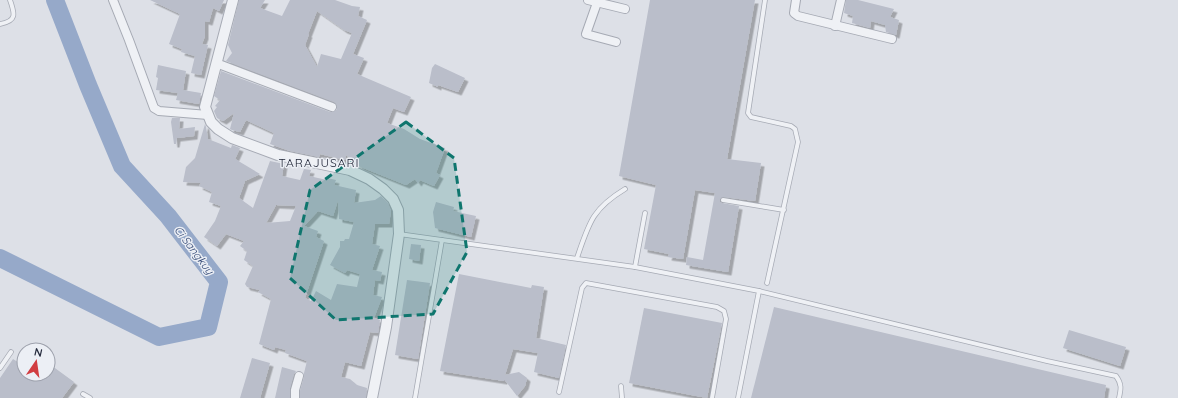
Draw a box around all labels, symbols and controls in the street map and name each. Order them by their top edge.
district label: TARAJUSARI [278,155,360,170]
water label: Ci Sangkuy [171,223,217,278]
north arrow [16,342,56,382]
text: N [33,345,44,360]

